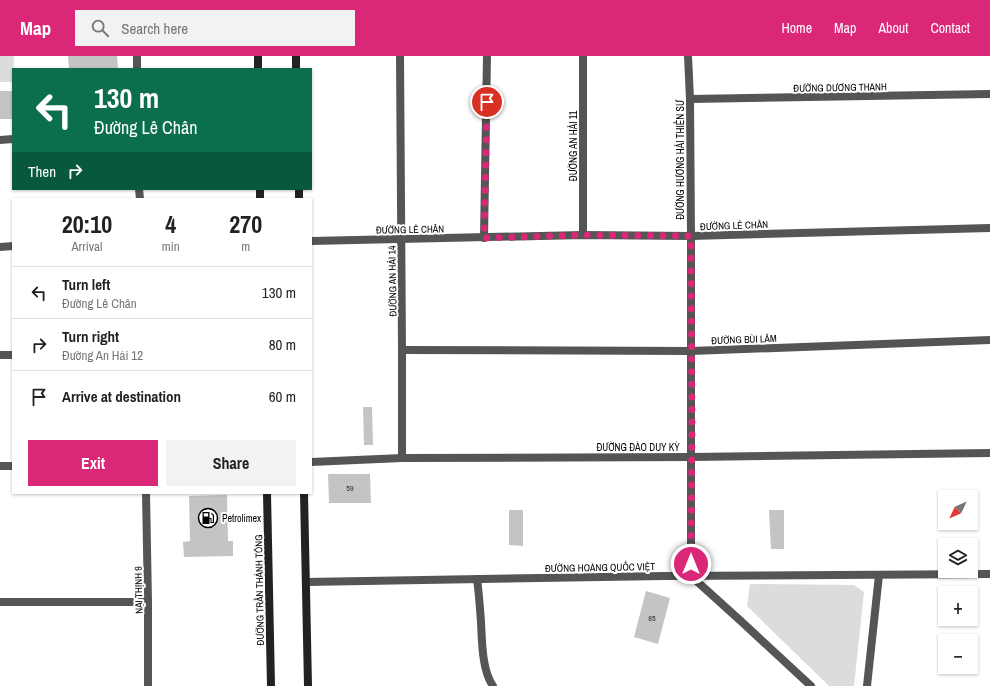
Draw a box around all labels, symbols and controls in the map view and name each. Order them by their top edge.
search box [75,10,355,46]
text: Map [20,15,51,41]
icon: search [89,17,111,39]
text: Search here [121,18,188,39]
text: Home [781,19,812,37]
text: Map [834,19,856,37]
text: About [878,19,908,37]
text: Contact [930,19,970,37]
text: 130 m [94,79,159,117]
street label: ĐƯỜNG DƯƠNG THANH [793,80,887,95]
icon: left [28,84,80,136]
pin [470,85,504,119]
icon: arrive [476,91,498,113]
street label: ĐƯỜNG HƯƠNG HẢI THIỀN SƯ [673,99,687,220]
street label: ĐƯỜNG AN HẢI 11 [567,110,580,181]
text: Đường Lê Chân [94,115,197,140]
icon: right [64,160,86,182]
text: Then [28,161,56,182]
text: 20:10 [62,208,112,240]
text: 4 [165,208,176,240]
text: 270 [229,208,262,240]
street label: ĐƯỜNG LÊ CHÂN [700,218,768,233]
street label: ĐƯỜNG LÊ CHÂN [376,222,444,237]
text: Arrival [72,238,102,255]
text: min [162,238,180,255]
text: m [241,238,250,255]
street label: ĐƯỜNG AN HẢI 14 [385,245,400,317]
text: Turn left [62,274,110,295]
icon: left [28,282,50,304]
text: 130 m [262,282,296,303]
text: Đường Lê Chân [62,295,137,312]
text: Turn right [62,326,119,347]
street label: ĐƯỜNG BÙI LÂM [711,332,777,347]
icon: right [28,334,50,356]
text: 80 m [269,334,296,355]
text: Đường An Hải 12 [62,347,143,364]
icon: arrive [28,386,50,408]
text: Arrive at destination [62,386,181,407]
text: 60 m [269,386,296,407]
button: Exit [28,440,158,486]
button: Share [166,440,296,486]
street label: ĐƯỜNG ĐÀO DUY KỲ [596,441,680,454]
house number: 59 [346,483,354,493]
north arrow [938,490,978,530]
map controls [938,490,978,674]
fuel station icon: Petrolimex [197,507,219,529]
place label: Petrolimex [222,512,262,525]
street label: ĐƯỜNG TRẦN THÁNH TÔNG [251,534,267,646]
button: layers [938,538,978,578]
position arrow [670,543,712,585]
street label: ĐƯỜNG HOÀNG QUỐC VIỆT [545,559,655,575]
street label: NẠI THỊNH 9 [132,566,145,614]
button: + [938,586,978,626]
house number: 85 [648,613,656,623]
button: − [938,634,978,674]

